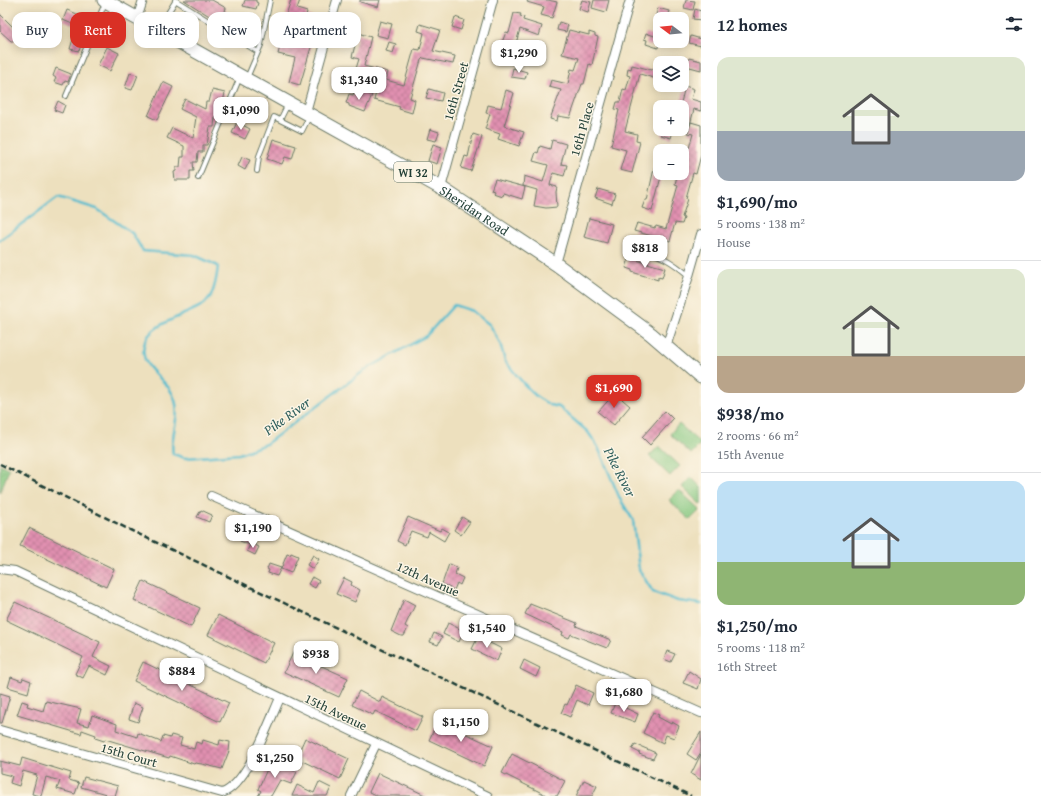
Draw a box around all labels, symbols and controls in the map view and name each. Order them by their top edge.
chip: Buy [12,12,62,48]
chip: Rent [70,12,126,48]
chip: Filters [134,12,199,48]
chip: New [207,12,261,48]
chip: Apartment [269,12,361,48]
north arrow [653,12,689,48]
map controls [653,12,689,180]
text: 12 homes [717,12,788,37]
icon: filters [1003,13,1025,35]
pin: $1,290 [486,40,552,74]
text: $1,290 [500,43,538,62]
button: layers [653,56,689,92]
street label: 16th Street [439,59,474,123]
pin: $1,340 [326,67,392,101]
text: $1,340 [340,70,378,89]
icon: home [835,83,907,155]
pin: $1,090 [208,97,274,131]
text: $1,090 [222,100,260,119]
street label: 16th Place [565,100,599,158]
button: + [653,100,689,136]
button: − [653,144,689,180]
road number: WI 32 [394,162,432,182]
street label: Sheridan Road [436,180,513,240]
text: $1,690/mo [717,189,798,214]
text: 5 rooms · 138 m² [717,214,805,233]
text: House [717,233,751,252]
pin: $818 [621,235,669,269]
text: $818 [632,238,658,257]
icon: home [835,295,907,367]
pin: $1,690 [581,375,647,409]
text: $1,690 [595,378,633,397]
water label: Pike River [259,392,315,440]
text: $938/mo [717,401,784,426]
text: 2 rooms · 66 m² [717,426,799,445]
water label: Pike River [599,443,641,501]
text: 15th Avenue [717,445,784,464]
icon: home [835,507,907,579]
pin: $1,190 [220,515,286,549]
text: $1,190 [234,518,272,537]
street label: 12th Avenue [393,557,463,601]
text: $1,250/mo [717,613,798,638]
pin: $1,540 [454,615,520,649]
text: $1,540 [468,618,506,637]
text: 5 rooms · 118 m² [717,638,805,657]
pin: $938 [292,641,340,675]
text: $938 [303,644,329,663]
text: 16th Street [717,657,777,676]
pin: $884 [158,658,206,692]
text: $884 [169,661,195,680]
pin: $1,680 [591,679,657,713]
text: $1,680 [605,682,643,701]
street label: 15th Avenue [302,689,370,735]
pin: $1,150 [428,709,494,743]
text: $1,150 [442,712,480,731]
street label: 15th Court [99,738,160,772]
pin: $1,250 [242,745,308,779]
text: $1,250 [256,748,294,767]

